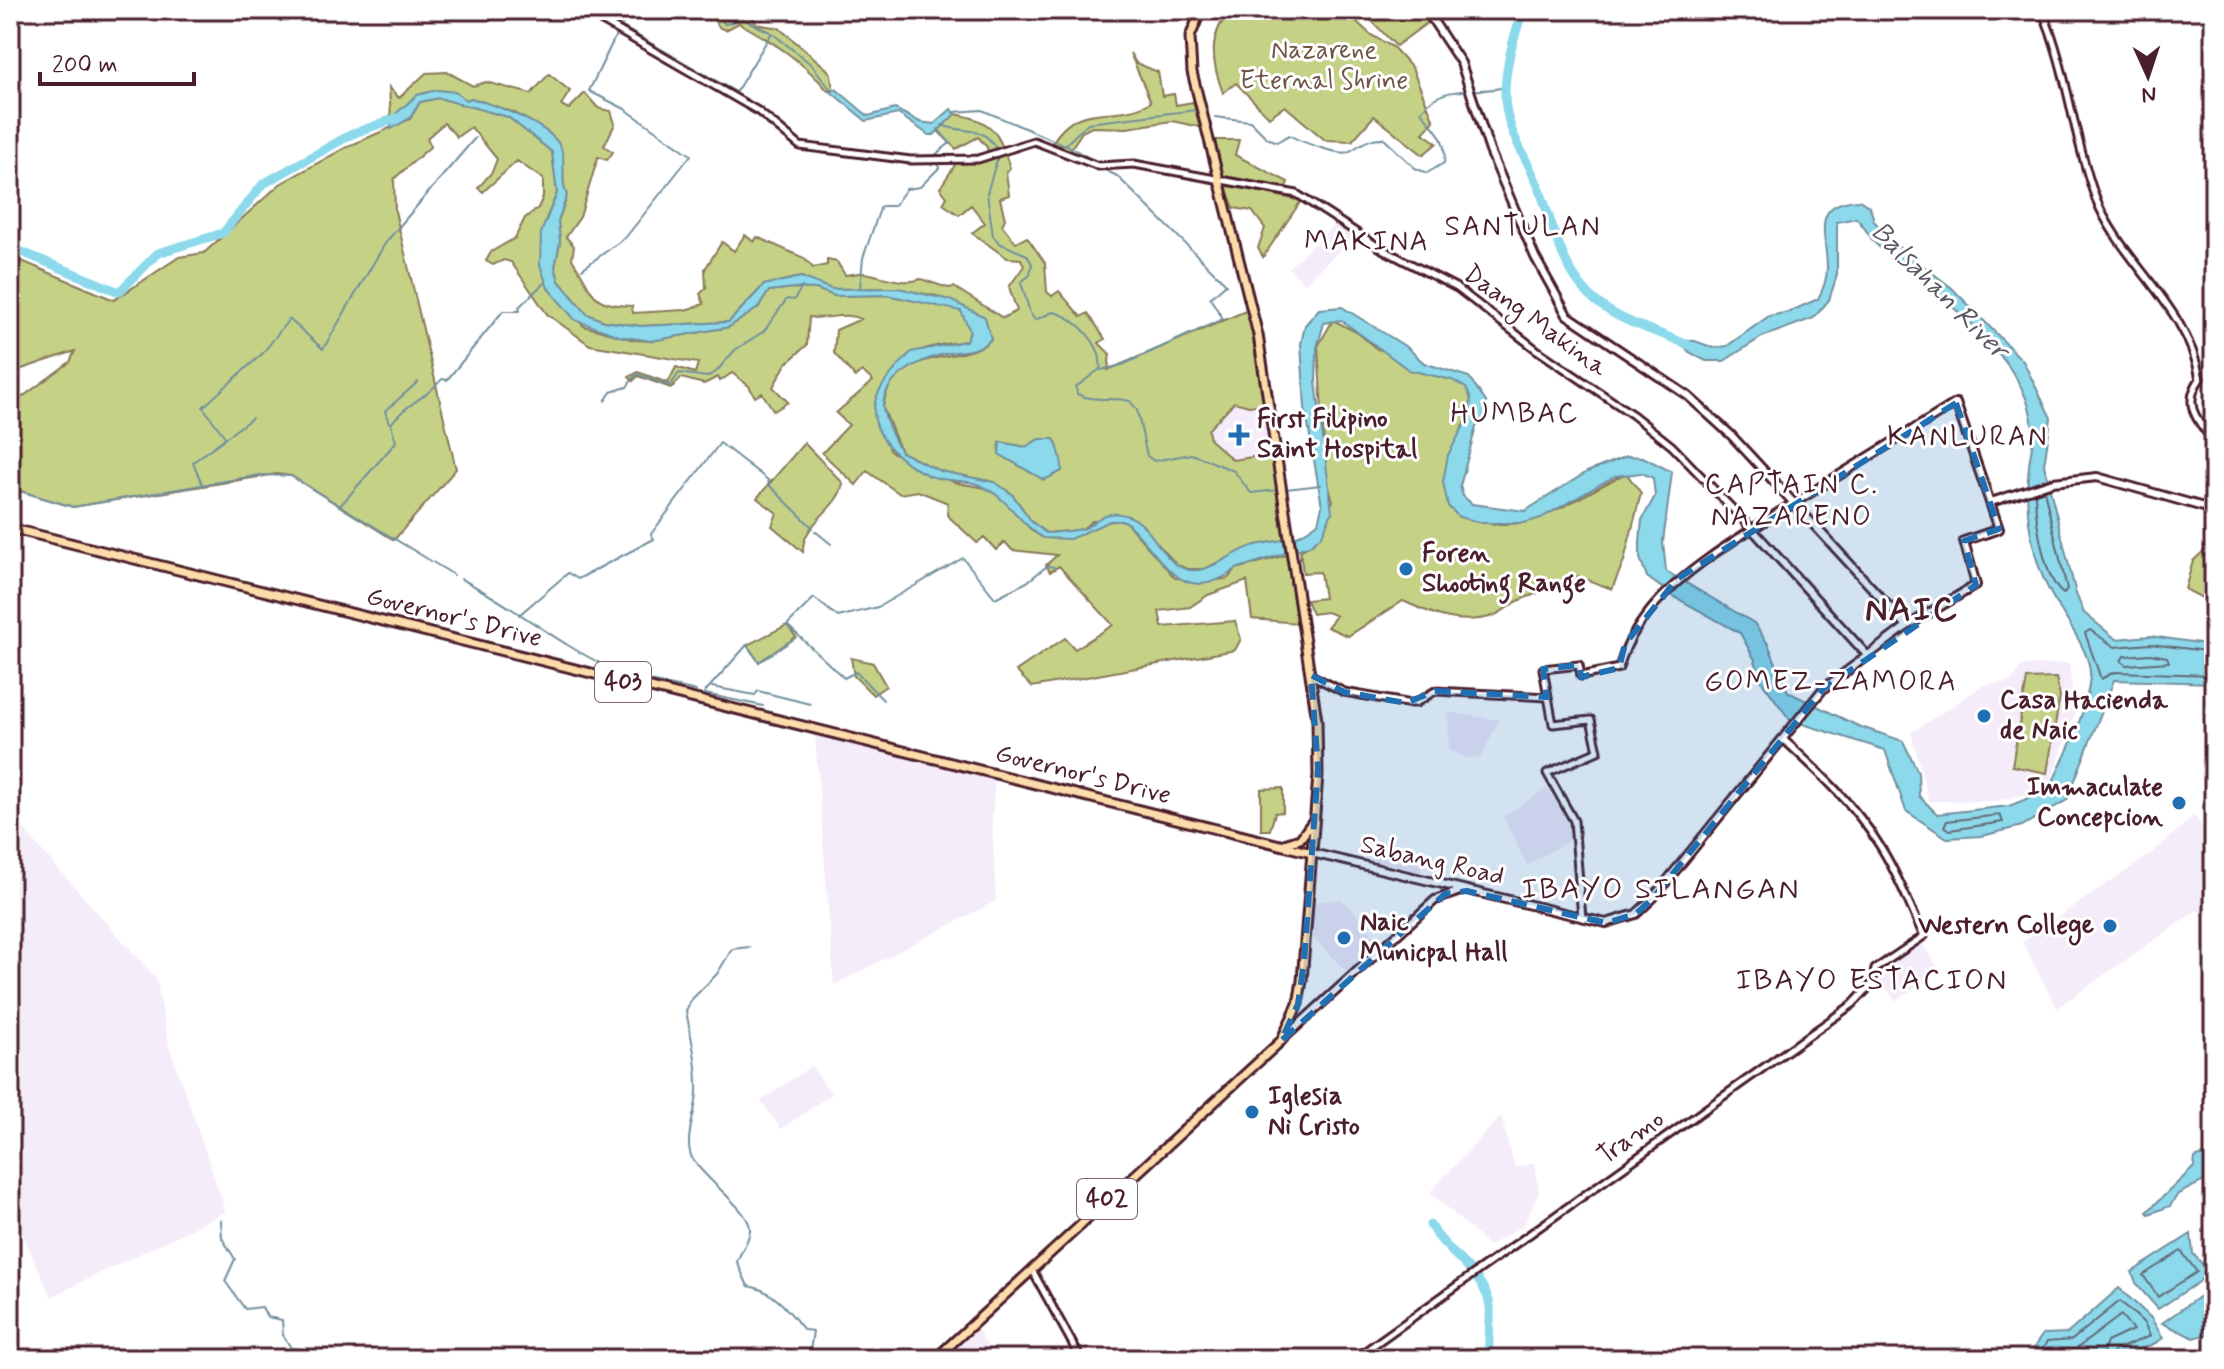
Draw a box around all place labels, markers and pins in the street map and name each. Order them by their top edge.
place label: First Filipino Saint Hospital [1257,403,1417,467]
marker: First Filipino Saint Hospital [1228,424,1250,446]
place label: Foren Shooting Range [1422,537,1586,604]
marker: Foren Shooting Range [1397,560,1415,578]
place label: Casa Hacienda de Naic [2000,684,2169,748]
marker: Casa Hacienda de Naic [1975,707,1993,725]
place label: Immaculate Concepcion [2027,771,2164,835]
marker: Immaculate Concepcion [2170,794,2188,812]
place label: Naic Municpal Hall [1360,906,1508,970]
place label: Western College [1917,909,2094,946]
marker: Western College [2101,917,2119,935]
marker: Naic Municpal Hall [1335,929,1353,947]
place label: Iglesia Ni Cristo [1268,1080,1360,1144]
marker: Iglesia Ni Cristo [1243,1103,1261,1121]

